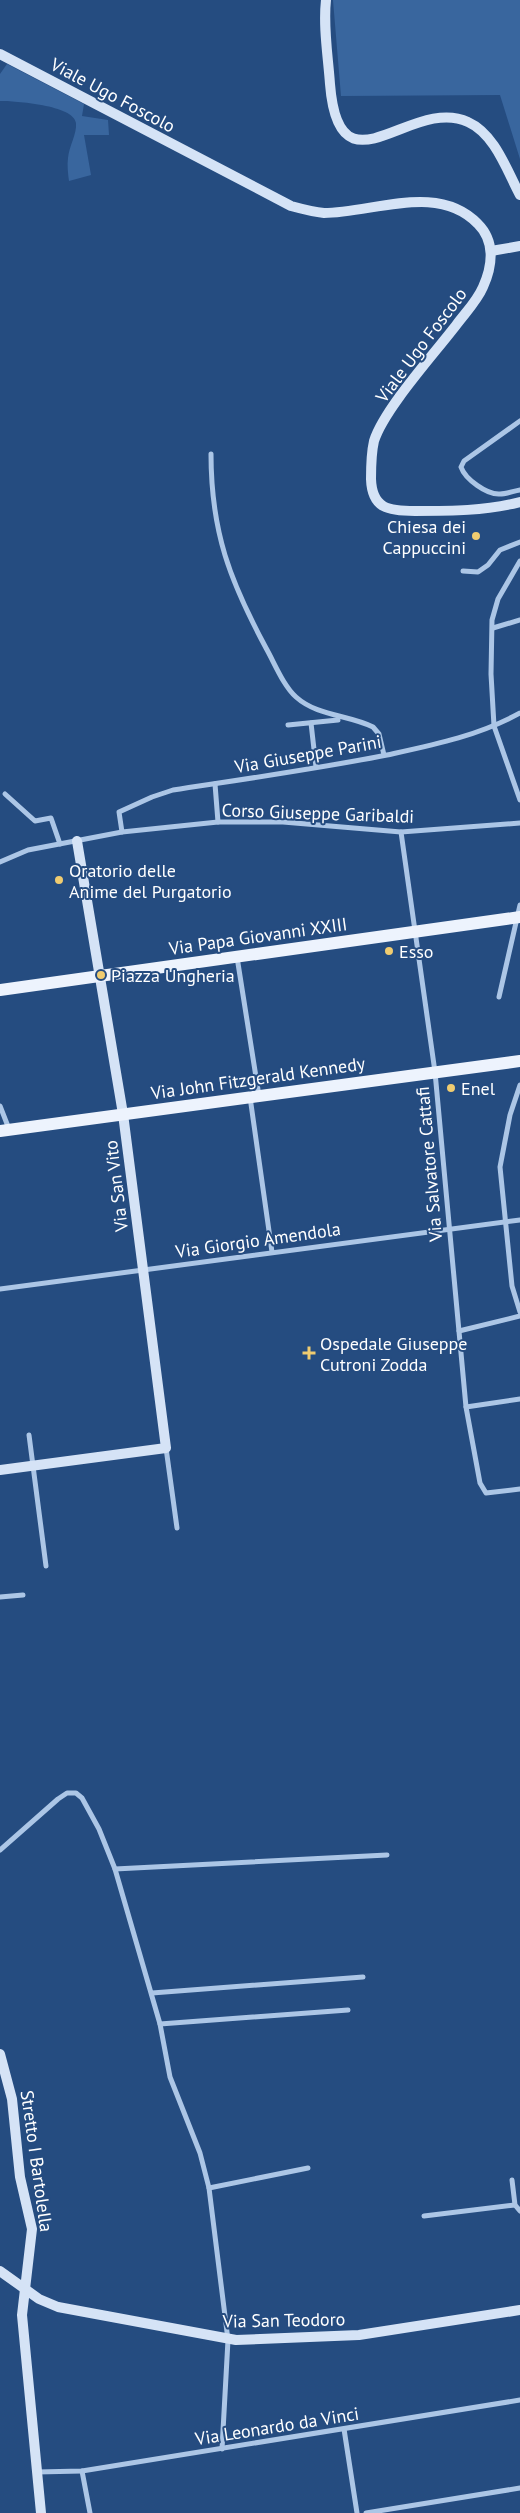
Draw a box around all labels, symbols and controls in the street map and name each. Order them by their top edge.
street label: Viale Ugo Foscolo [46,52,179,138]
street label: Viale Ugo Foscolo [370,283,472,408]
place label: Chiesa dei Cappuccini [383,515,466,559]
marker: Chiesa dei Cappuccini [470,530,482,542]
street label: Via Giuseppe Parini [232,730,383,778]
street label: Corso Giuseppe Garibaldi [221,798,415,828]
place label: Oratorio delle Anime del Purgatorio [69,859,232,903]
marker: Oratorio delle Anime del Purgatorio [53,874,65,886]
street label: Via Papa Giovanni XXIII [166,912,349,960]
place label: Esso [399,940,433,963]
marker: Esso [383,945,395,957]
place label: Piazza Ungheria [111,964,235,987]
marker: Piazza Ungheria [95,969,107,981]
street label: Via John Fitzgerald Kennedy [148,1052,367,1105]
place label: Enel [461,1077,496,1100]
marker: Enel [445,1082,457,1094]
street label: Via Salvatore Cattafi [411,1086,447,1243]
street label: Via San Vito [99,1139,133,1234]
street label: Via Giorgio Amendola [173,1217,342,1263]
place label: Ospedale Giuseppe Cutroni Zodda [320,1332,467,1376]
marker: Ospedale Giuseppe Cutroni Zodda [302,1346,316,1360]
street label: Stretto I Bartolella [16,2089,58,2233]
street label: Via San Teodoro [221,2307,346,2333]
street label: Via Leonardo da Vinci [193,2402,360,2450]

